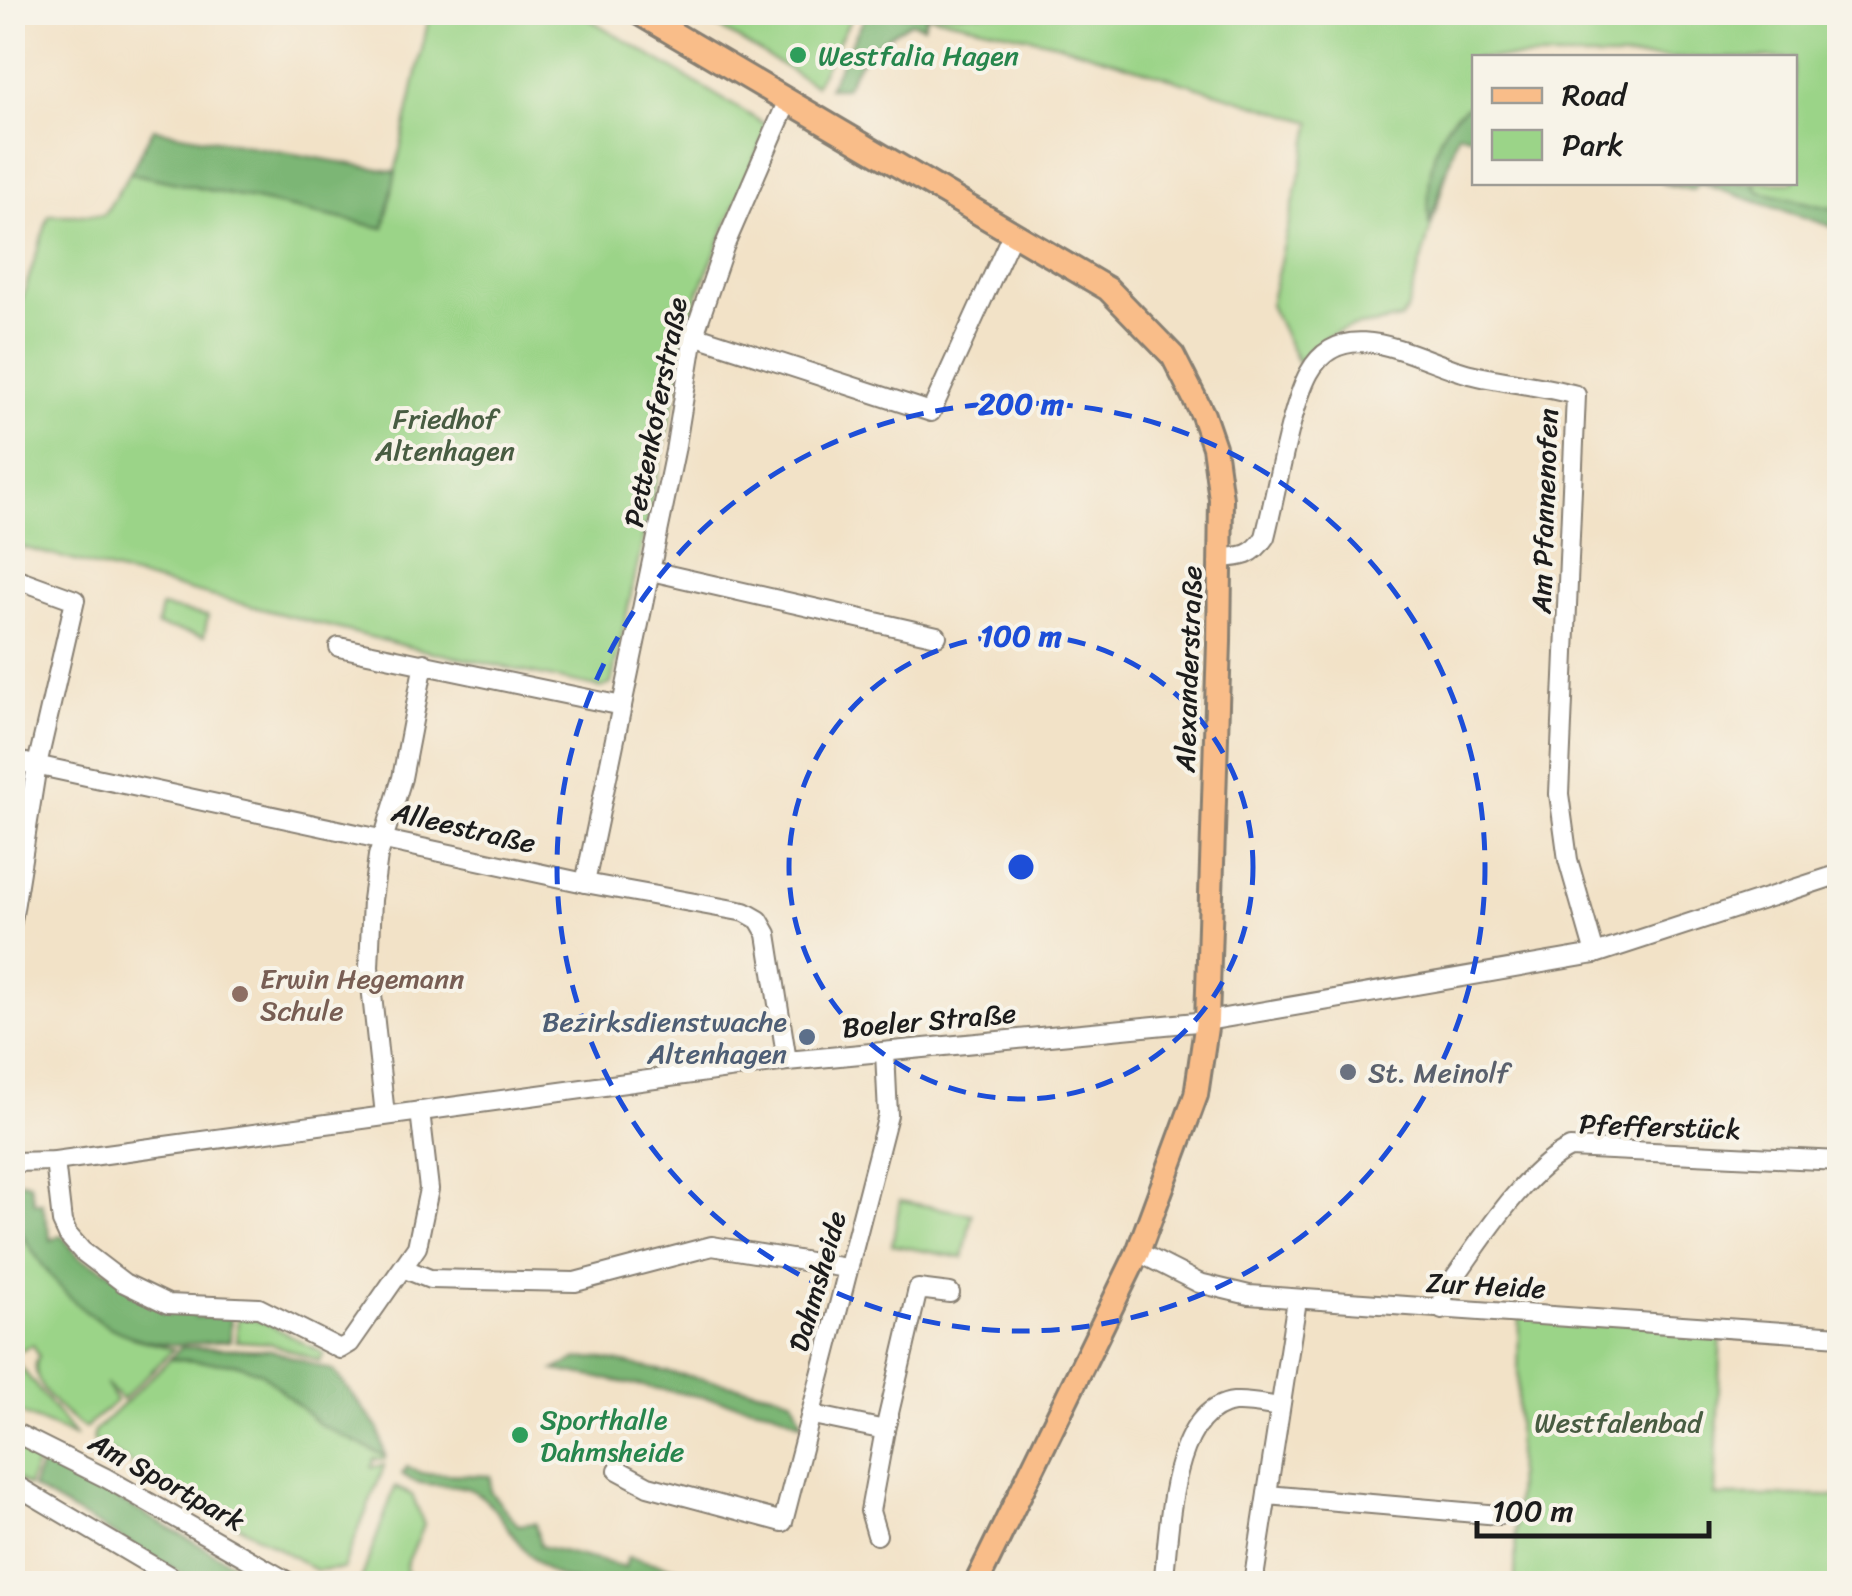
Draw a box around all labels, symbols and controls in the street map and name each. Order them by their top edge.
place label: Westfalia Hagen [818,31,1019,80]
marker: Westfalia Hagen [787,44,809,66]
legend [1472,55,1797,185]
text: Road [1562,68,1629,122]
text: Park [1562,118,1624,172]
street label: Pettenkoferstraße [609,293,702,531]
text: 200 m [978,377,1064,431]
park label: Friedhof Altenhagen [374,394,515,475]
street label: Am Pfannenofen [1516,407,1573,616]
street label: Alexanderstraße [1160,565,1217,774]
text: 100 m [980,609,1062,663]
street label: Alleestraße [386,787,541,868]
centre of rings [1003,849,1039,885]
place label: Erwin Hegemann Schule [260,954,464,1035]
marker: Erwin Hegemann Schule [229,983,251,1005]
street label: Boeler Straße [840,988,1018,1053]
place label: Bezirksdienstwache Altenhagen [542,997,787,1078]
marker: Bezirksdienstwache Altenhagen [796,1026,818,1048]
place label: St. Meinolf [1368,1048,1513,1097]
marker: St. Meinolf [1337,1061,1359,1083]
street label: Pfefferstück [1578,1099,1742,1154]
street label: Dahmsheide [774,1205,861,1357]
street label: Zur Heide [1425,1258,1547,1313]
place label: Sporthalle Dahmsheide [540,1395,684,1476]
park label: Westfalenbad [1534,1398,1704,1447]
street label: Am Sportpark [79,1418,254,1545]
marker: Sporthalle Dahmsheide [509,1424,531,1446]
scale bar [1477,1476,1710,1538]
text: 100 m [1492,1484,1574,1538]

